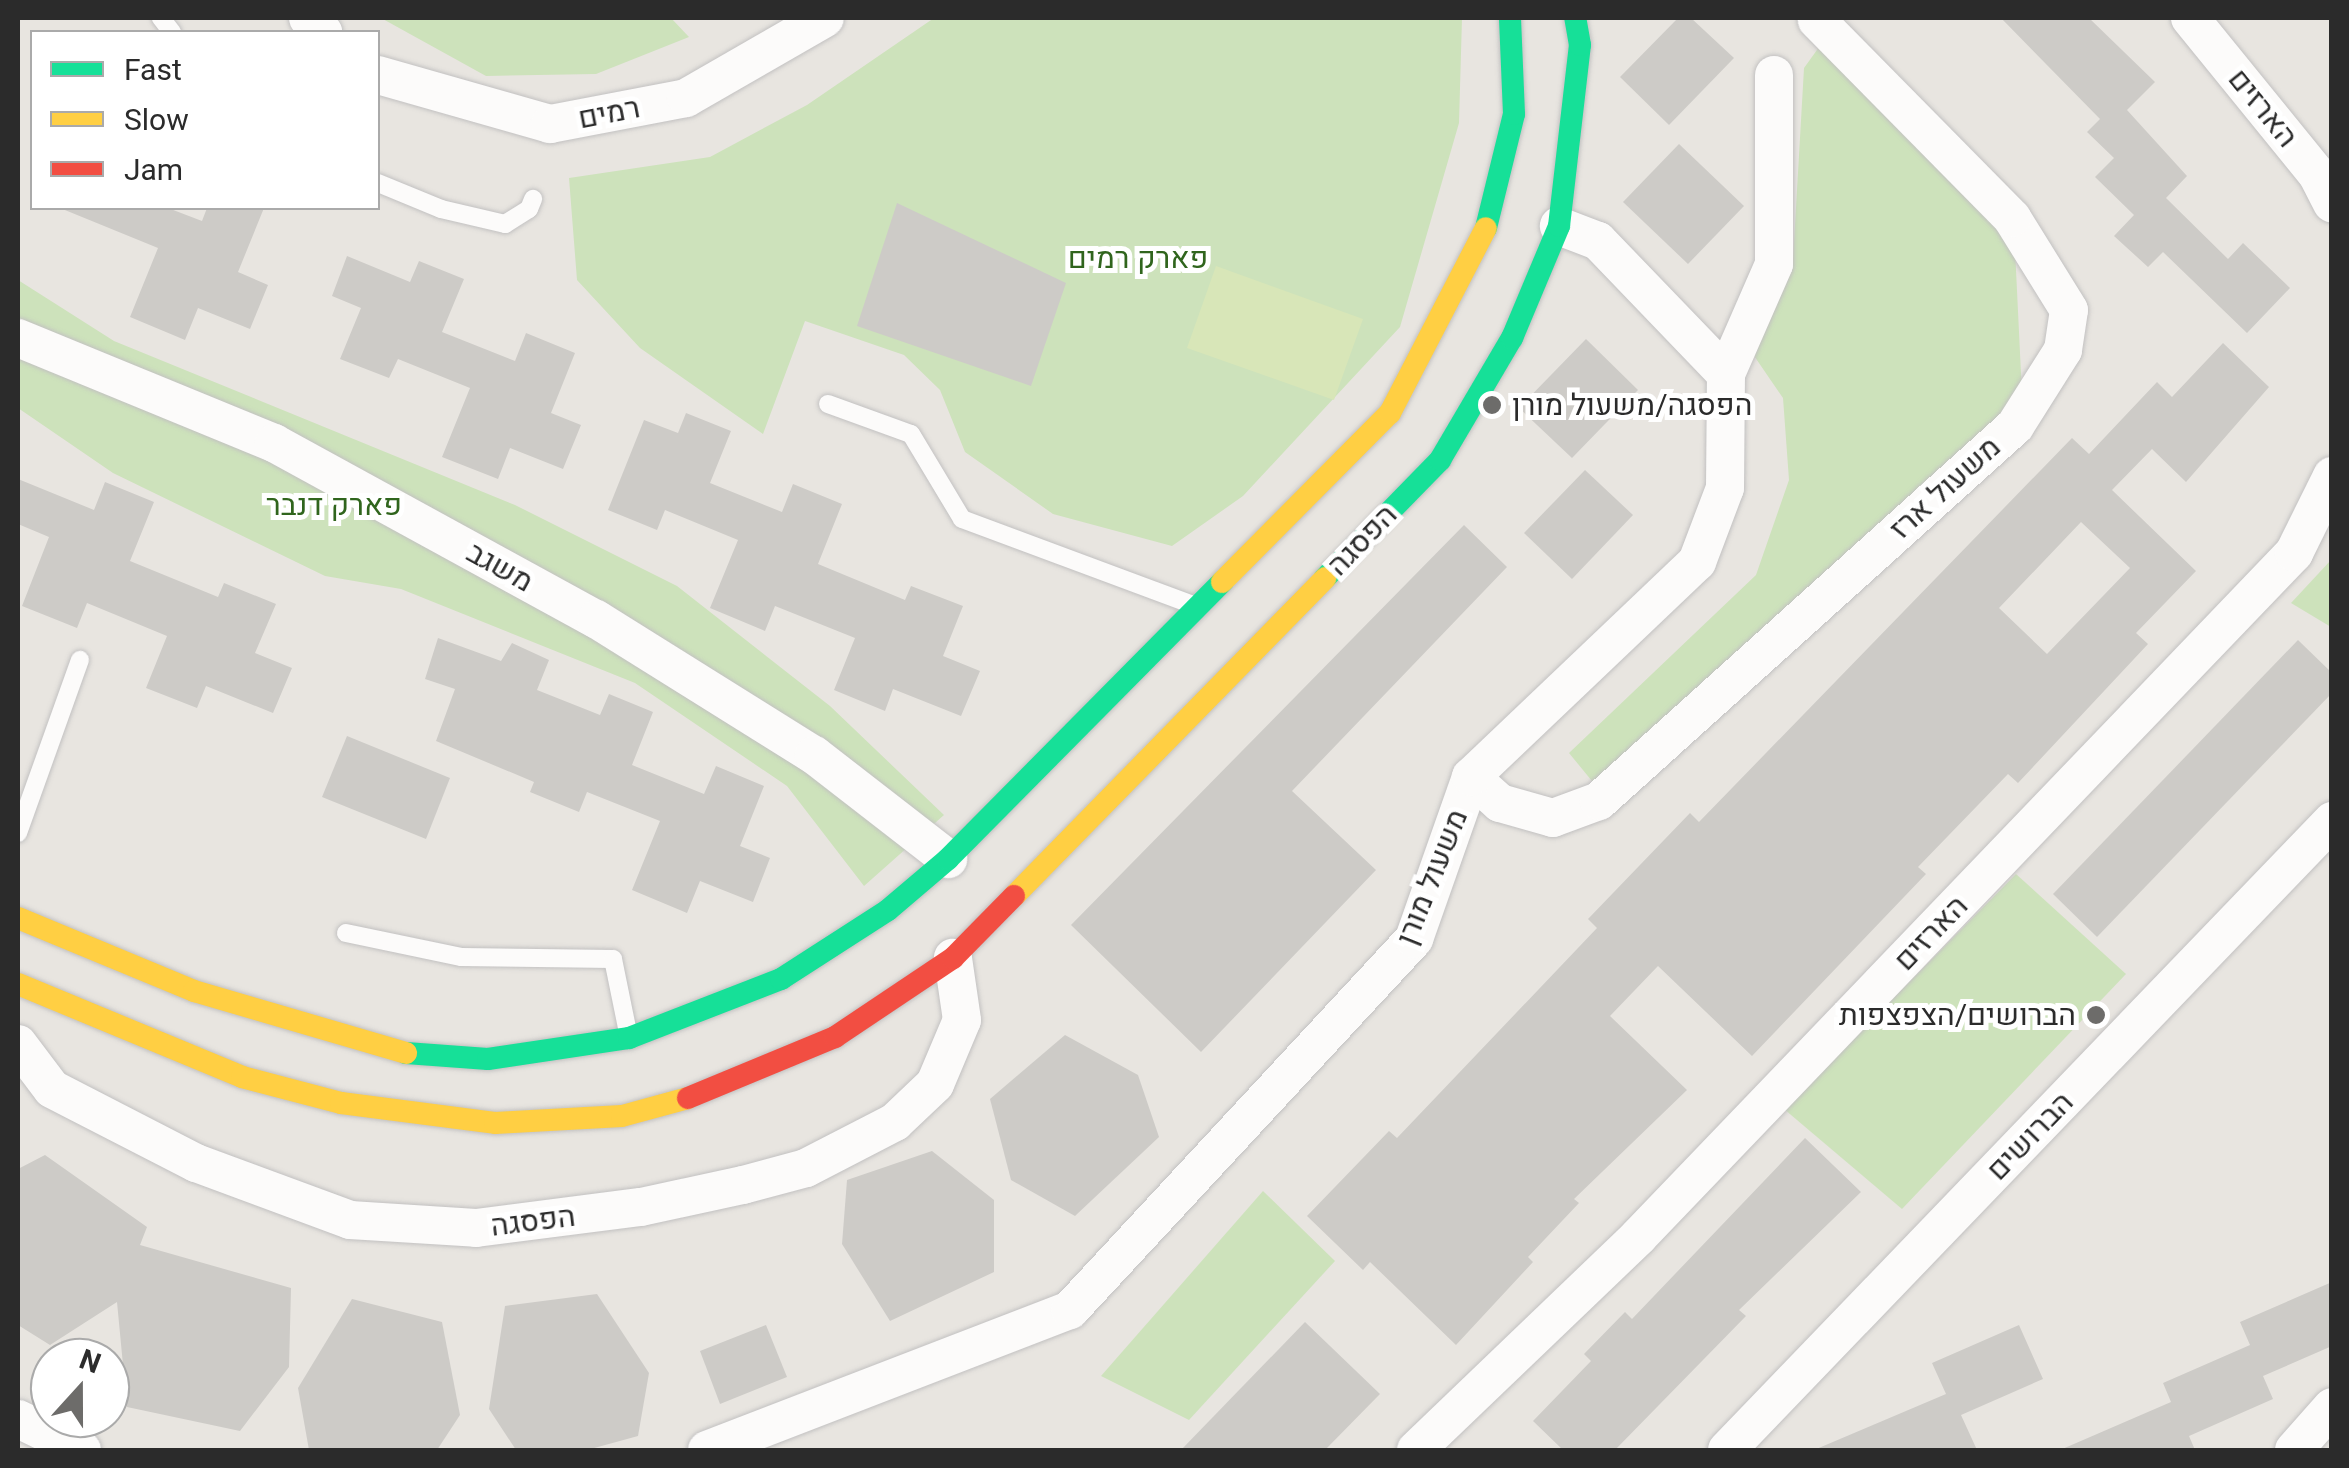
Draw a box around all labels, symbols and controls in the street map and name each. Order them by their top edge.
legend [30,30,380,210]
text: Fast [124,52,182,87]
street label: הארזים [2221,62,2305,154]
street label: רמים [575,89,643,137]
text: Slow [124,102,189,137]
text: Jam [124,152,183,187]
park label: פארק רמים [1068,240,1208,276]
place label: הפסגה/משעול מורן [1512,387,1752,423]
marker: הפסגה/משעול מורן [1481,394,1503,416]
street label: משעול ארז [1882,429,2008,547]
park label: פארק דנבר [266,487,402,523]
street label: הפסגה [1320,497,1404,583]
street label: משגב [461,534,539,600]
street label: משעול מורן [1389,804,1475,950]
street label: הארזים [1887,888,1975,978]
place label: הברושים/הצפצפות [1839,997,2076,1033]
marker: הברושים/הצפצפות [2085,1004,2107,1026]
street label: הברושים [1979,1084,2081,1188]
street label: הפסגה [489,1198,577,1244]
north arrow [30,1338,130,1438]
text: N [75,1342,105,1380]

